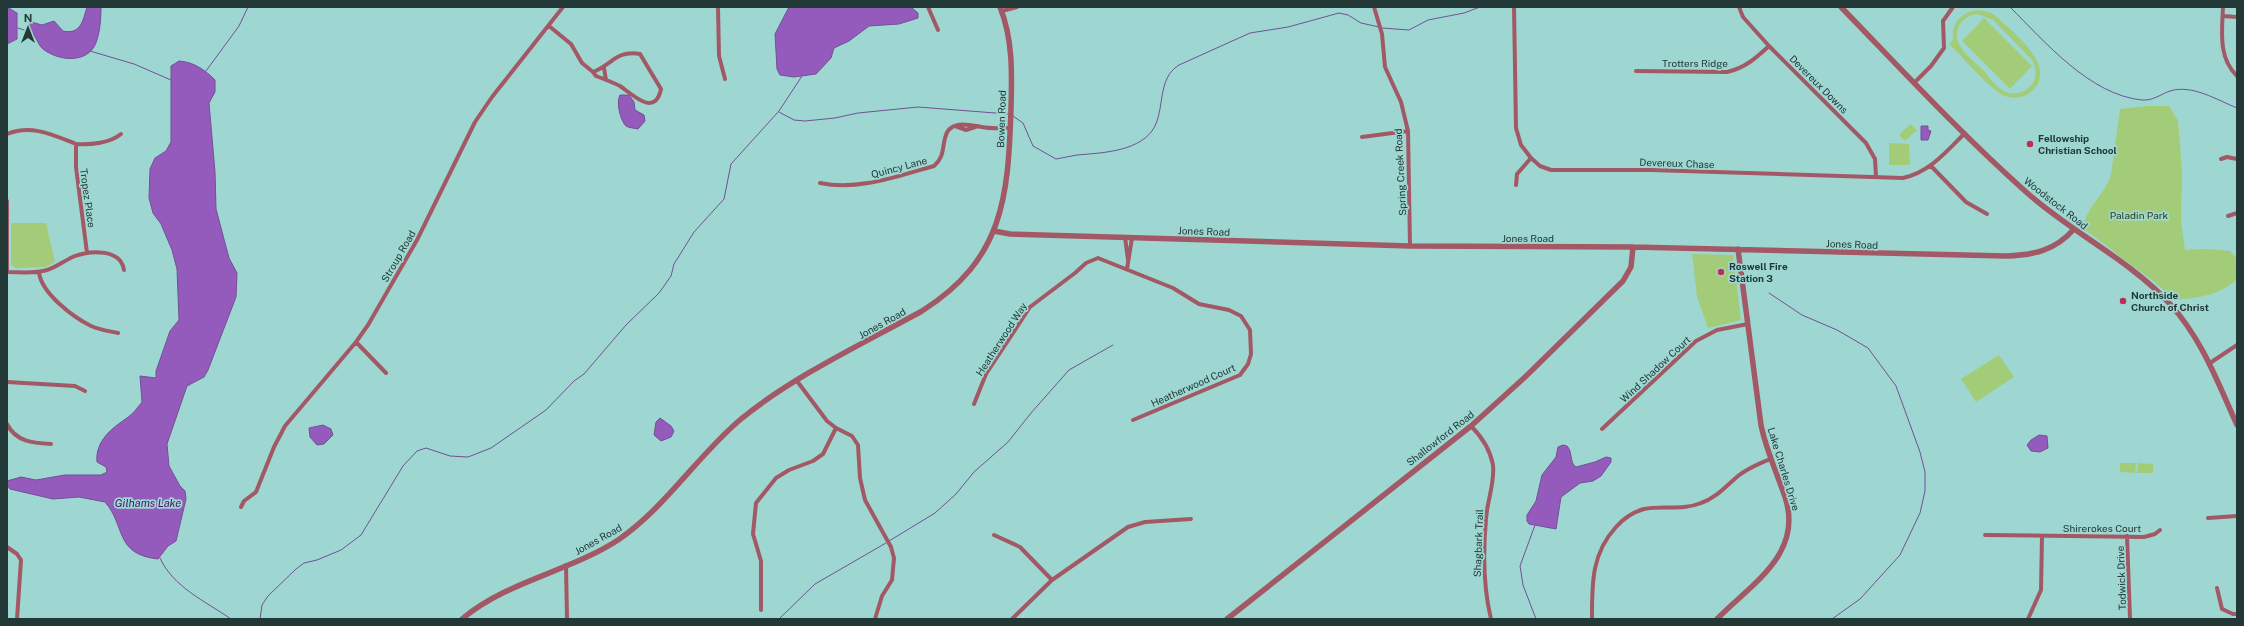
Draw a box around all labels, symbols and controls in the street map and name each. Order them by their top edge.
north arrow [8,8,48,48]
text: N [24,12,32,24]
street label: Devereux Downs [1787,52,1851,116]
street label: Trotters Ridge [1662,57,1728,69]
street label: Bowen Road [994,90,1008,148]
street label: Spring Creek Road [1392,128,1408,216]
place label: Fellowship Christian School [2038,132,2117,156]
marker: Fellowship Christian School [2025,139,2035,149]
street label: Quincy Lane [870,154,929,180]
street label: Devereux Chase [1639,156,1715,170]
street label: Tropez Place [78,168,98,229]
street label: Woodstock Road [2022,174,2090,232]
park label: Paladin Park [2110,209,2169,221]
street label: Jones Road [1178,224,1230,238]
street label: Stroup Road [378,228,418,284]
street label: Jones Road [1502,232,1554,244]
street label: Jones Road [1826,237,1878,251]
place label: Roswell Fire Station 3 [1729,260,1788,284]
marker: Roswell Fire Station 3 [1716,267,1726,277]
place label: Northside Church of Christ [2131,289,2209,313]
marker: Northside Church of Christ [2118,296,2128,306]
street label: Heatherwood Way [973,300,1029,378]
street label: Jones Road [856,305,908,341]
street label: Wind Shadow Court [1617,333,1693,405]
street label: Heatherwood Court [1149,361,1237,409]
street label: Shallowford Road [1404,408,1476,468]
street label: Lake Charles Drive [1766,426,1802,512]
water label: Gilhams Lake [115,497,181,509]
street label: Shagbark Trail [1471,509,1485,577]
street label: Jones Road [572,521,624,557]
street label: Shirerokes Court [2063,522,2141,534]
street label: Todwick Drive [2114,545,2128,610]

